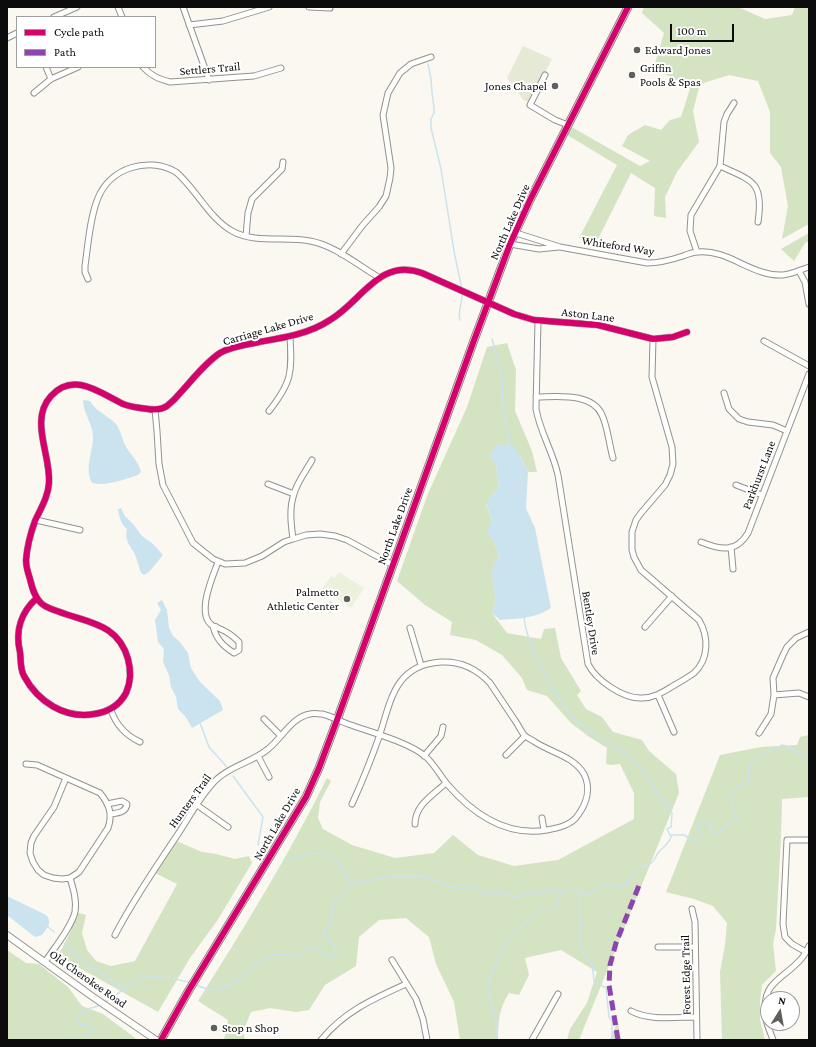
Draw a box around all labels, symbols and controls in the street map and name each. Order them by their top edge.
legend [16,16,156,68]
scale bar [672,16,736,42]
text: 100 m [677,24,706,38]
text: Cycle path [54,25,104,39]
place label: Edward Jones [645,43,711,57]
text: Path [54,45,76,59]
marker: Edward Jones [632,45,642,55]
street label: Settlers Trail [179,59,241,79]
place label: Griffin Pools & Spas [640,61,701,89]
marker: Griffin Pools & Spas [627,70,637,80]
place label: Jones Chapel [485,79,547,93]
marker: Jones Chapel [550,81,560,91]
street label: North Lake Drive [487,182,533,262]
street label: Whiteford Way [581,233,655,259]
street label: Aston Lane [561,305,615,325]
street label: Carriage Lake Drive [221,309,315,349]
street label: Parkhurst Lane [739,439,779,511]
street label: North Lake Drive [374,485,416,567]
place label: Palmetto Athletic Center [267,585,339,613]
street label: Bentley Drive [579,590,603,656]
marker: Palmetto Athletic Center [342,594,352,604]
street label: Hunters Trail [166,771,214,831]
street label: North Lake Drive [250,785,304,863]
street label: Forest Edge Trail [678,935,694,1015]
street label: Old Cherokee Road [46,947,130,1011]
north arrow [760,991,800,1031]
text: N [777,994,787,1007]
place label: Stop n Shop [222,1021,279,1035]
marker: Stop n Shop [209,1023,219,1033]

